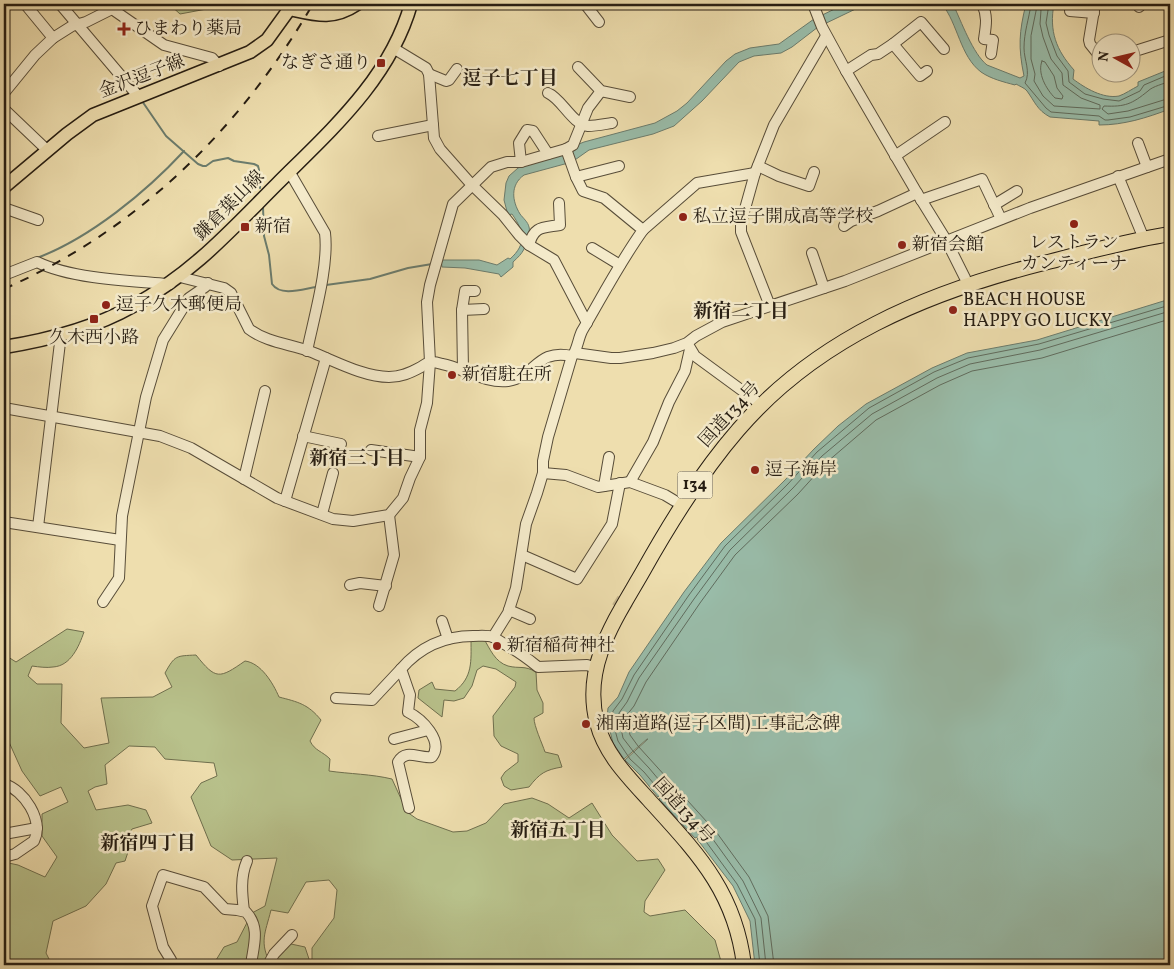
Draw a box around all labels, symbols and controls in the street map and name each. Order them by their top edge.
place label: ひまわり薬局 [134,17,242,42]
marker: ひまわり薬局 [118,23,130,35]
north arrow [1092,32,1142,82]
street label: 金沢逗子線 [96,49,188,105]
text: N [1094,50,1115,63]
place label: なぎさ通り [281,51,371,76]
marker: なぎさ通り [375,57,387,69]
district label: 逗子七丁目 [462,66,558,92]
street label: 鎌倉葉山線 [189,165,271,247]
place label: 私立逗子開成高等学校 [693,205,873,230]
marker: 私立逗子開成高等学校 [677,211,689,223]
place label: 新宿 [255,215,291,240]
marker: レストラン カンティーナ [1068,218,1080,230]
marker: 新宿 [239,221,251,233]
place label: レストラン カンティーナ [1021,231,1127,277]
place label: 新宿会館 [912,233,984,258]
marker: 新宿会館 [896,239,908,251]
place label: BEACH HOUSE HAPPY GO LUCKY [963,288,1112,334]
place label: 逗子久木郵便局 [116,293,242,318]
marker: 逗子久木郵便局 [100,299,112,311]
district label: 新宿二丁目 [693,299,789,325]
marker: BEACH HOUSE HAPPY GO LUCKY [947,304,959,316]
marker: 久木西小路 [88,313,100,325]
place label: 久木西小路 [49,326,139,351]
place label: 新宿駐在所 [462,363,552,388]
marker: 新宿駐在所 [446,369,458,381]
street label: 国道134号 [694,377,766,453]
district label: 新宿三丁目 [309,446,405,472]
place label: 逗子海岸 [765,458,837,483]
marker: 逗子海岸 [749,464,761,476]
road number: 134 [678,472,712,498]
place label: 新宿稲荷神社 [507,634,615,659]
marker: 新宿稲荷神社 [491,640,503,652]
place label: 湘南道路(逗子区間)工事記念碑 [596,712,840,737]
marker: 湘南道路(逗子区間)工事記念碑 [580,718,592,730]
street label: 国道134号 [647,773,719,849]
district label: 新宿五丁目 [510,818,606,844]
district label: 新宿四丁目 [100,831,196,857]

